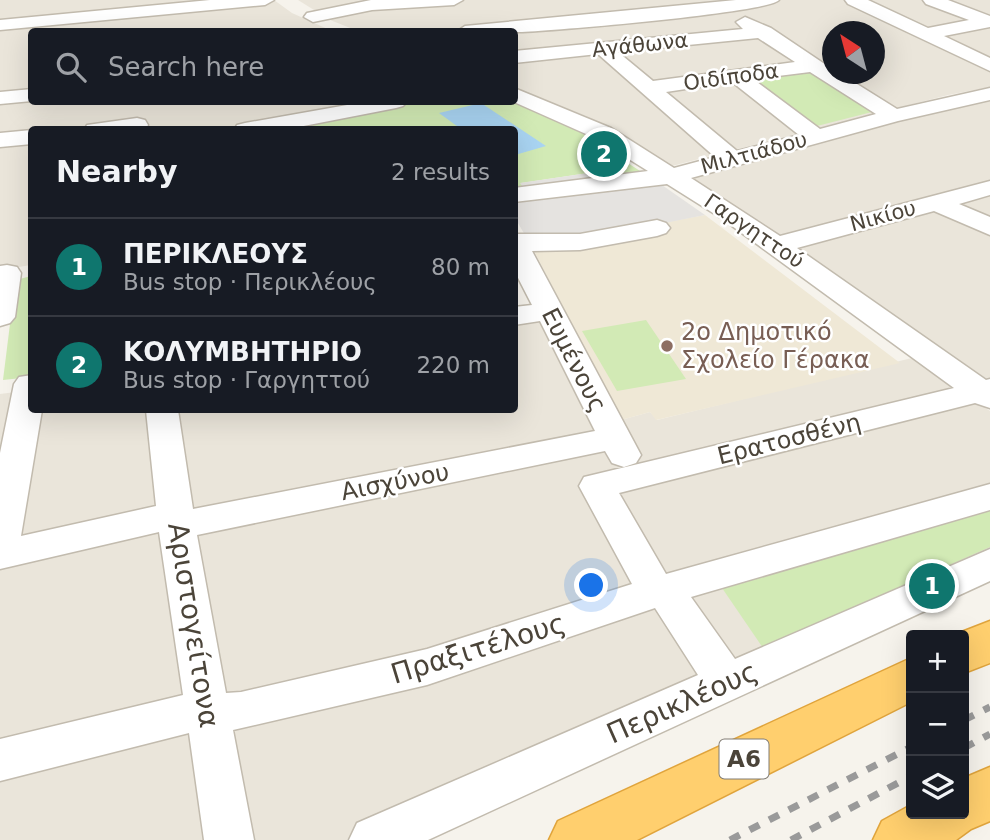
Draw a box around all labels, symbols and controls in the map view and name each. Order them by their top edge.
north arrow [822,21,885,84]
search box [28,28,518,105]
street label: Αγάθωνα [591,28,689,62]
icon: search [52,48,90,86]
text: Search here [108,52,264,82]
street label: Οιδίποδα [682,58,780,96]
street label: Μιλτιάδου [698,127,810,179]
pin: 2 [581,128,627,180]
text: Nearby [56,154,178,189]
text: 2 results [391,159,490,185]
street label: Γαργηττού [700,189,808,273]
street label: Νικίου [847,196,919,236]
text: ΠΕΡΙΚΛΕΟΥΣ [123,239,308,269]
text: 1 [71,254,87,280]
text: 80 m [431,254,490,280]
text: Bus stop · Περικλέους [123,269,377,295]
street label: Ευμένους [536,303,612,417]
place label: 2ο Δημοτικό Σχολείο Γέρακα [681,318,870,374]
text: ΚΟΛΥΜΒΗΤΗΡΙΟ [123,337,362,367]
marker: 2ο Δημοτικό Σχολείο Γέρακα [659,338,675,354]
text: 2 [71,352,87,378]
text: 220 m [416,352,490,378]
text: Bus stop · Γαργηττού [123,367,370,393]
street label: Ερατοσθένη [714,408,864,470]
street label: Αισχύνου [339,458,451,506]
street label: Αριστογείτονα [161,520,226,730]
pin: 1 [909,560,955,612]
your location [574,568,608,602]
street label: Πραξιτέλους [387,606,569,691]
map controls [906,630,969,819]
button: + [906,630,969,693]
street label: Περικλέους [602,655,763,750]
button: − [906,693,969,756]
road number: Α6 [720,740,768,778]
button: layers [906,756,969,819]

